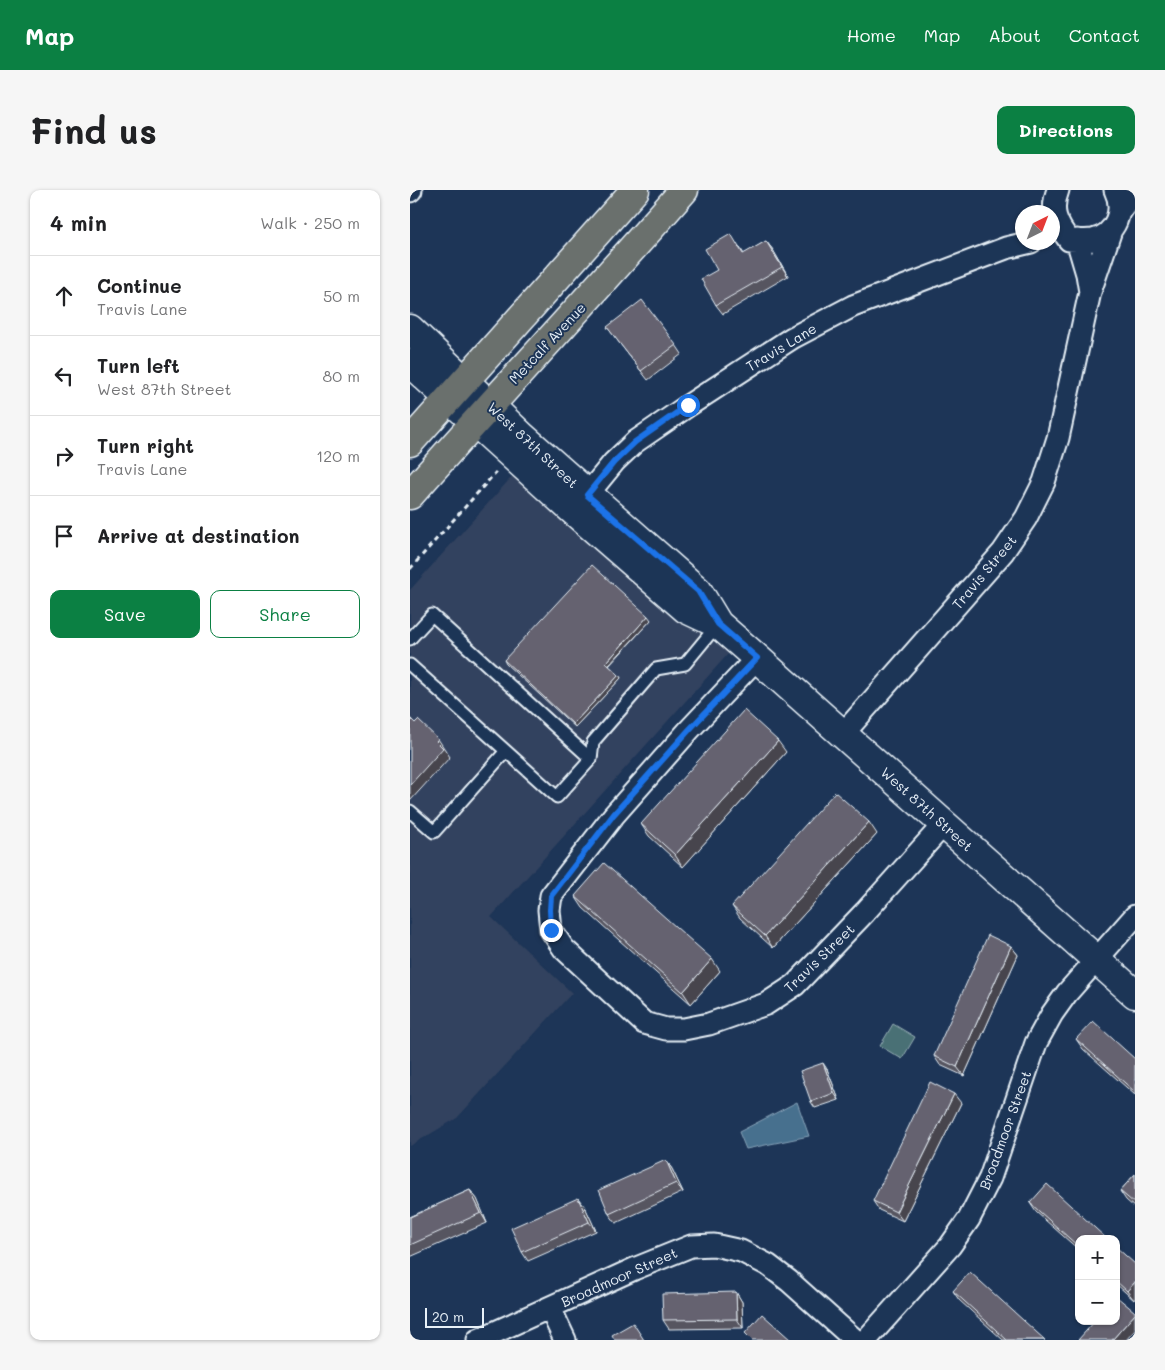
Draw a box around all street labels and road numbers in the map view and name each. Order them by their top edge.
street label: Metcalf Avenue [504,298,590,388]
street label: Travis Lane [742,319,820,375]
street label: West 87th Street [483,398,583,492]
street label: Travis Street [947,531,1021,613]
street label: West 87th Street [877,763,977,855]
street label: Travis Street [780,920,858,996]
street label: Broadmoor Street [975,1068,1035,1192]
street label: Broadmoor Street [558,1243,680,1311]

